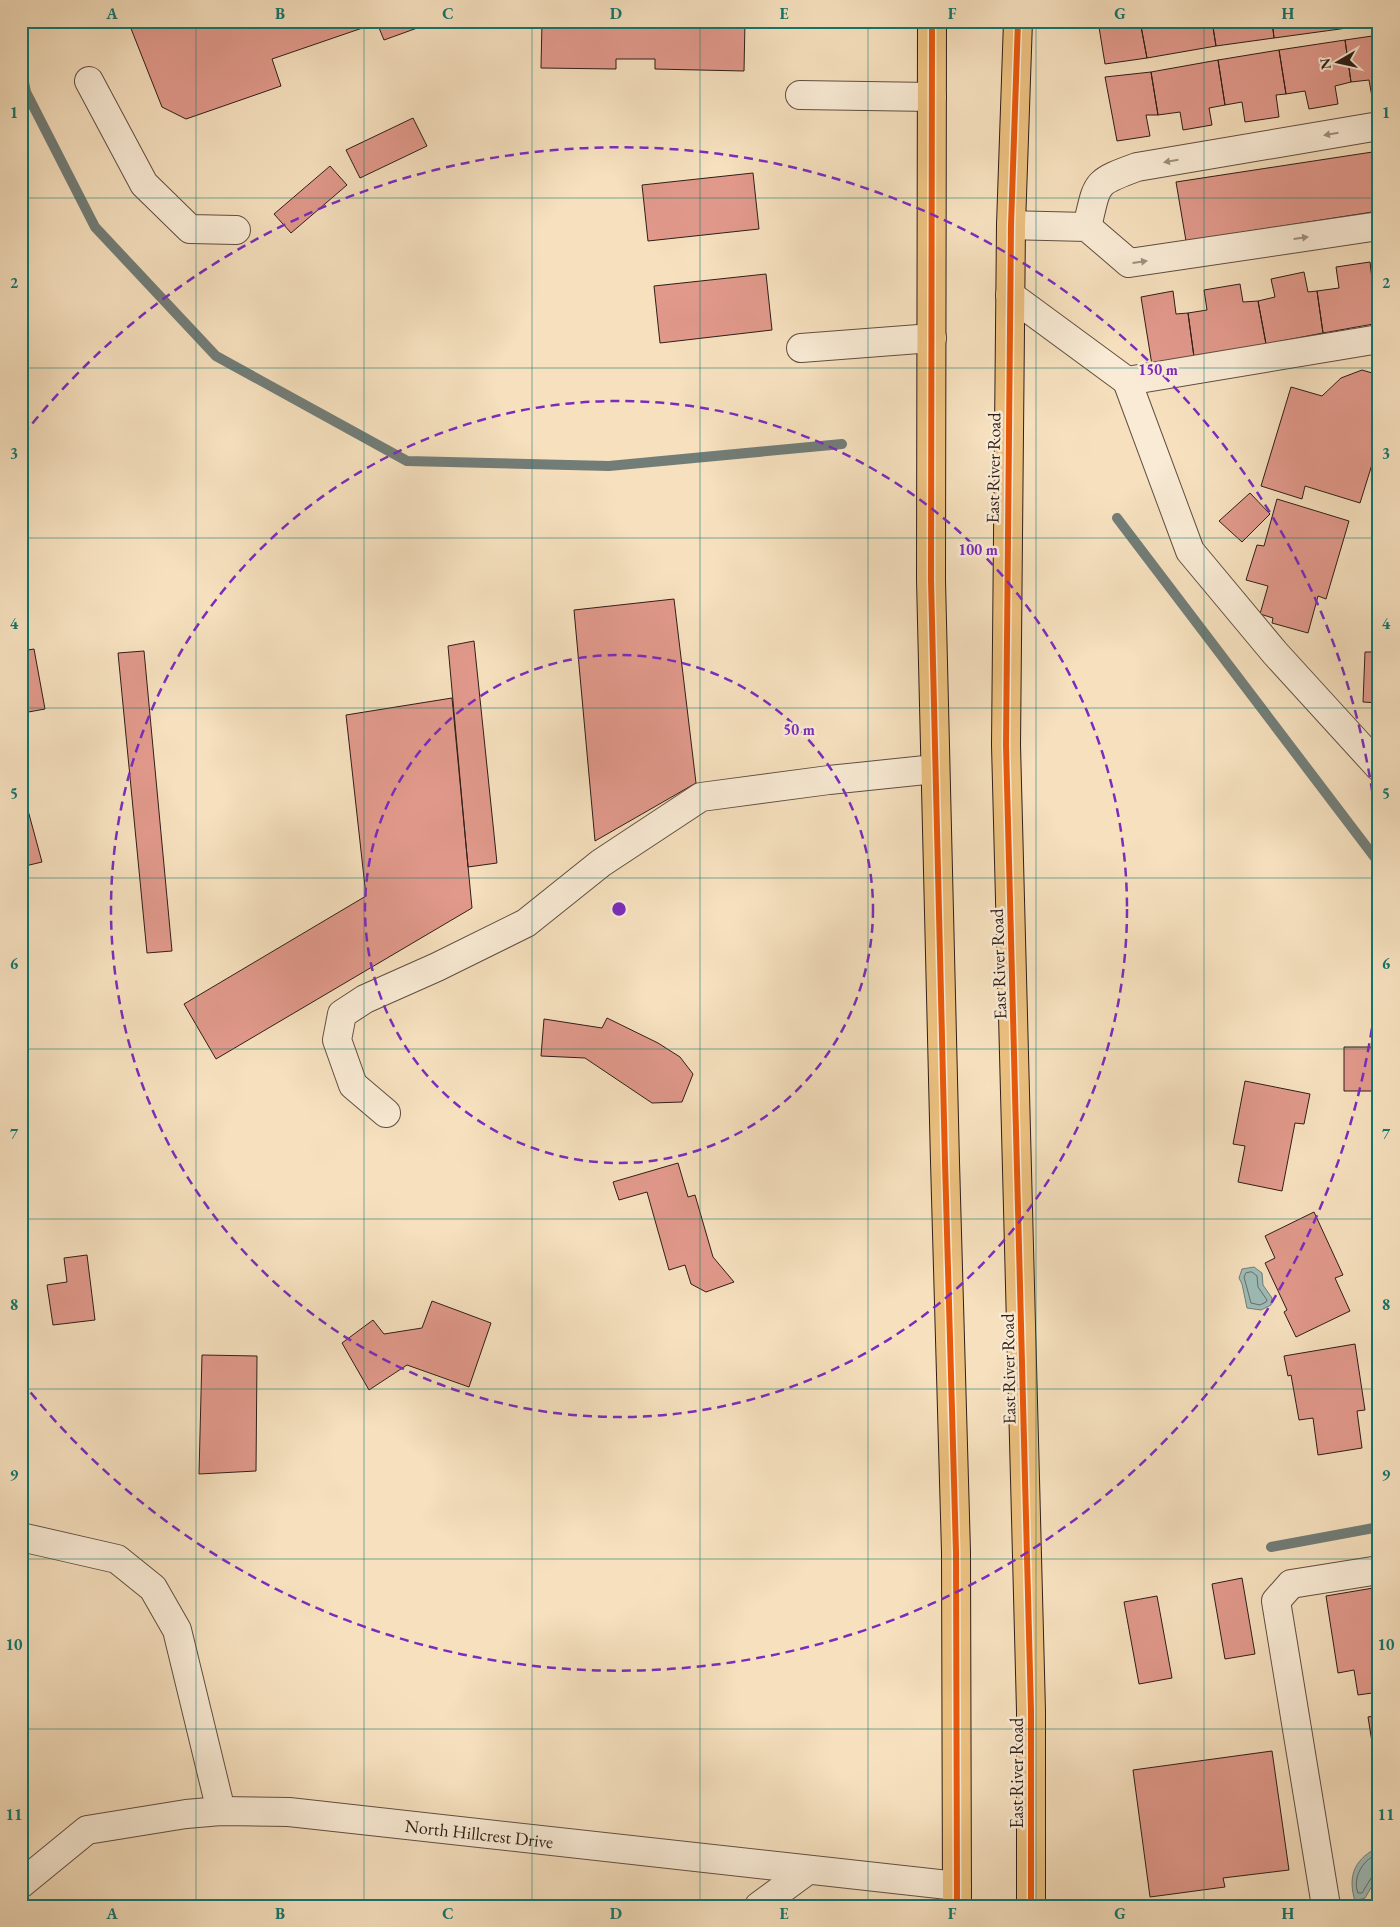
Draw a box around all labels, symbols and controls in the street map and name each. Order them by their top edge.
text: A [105,3,118,24]
text: B [275,3,285,24]
text: C [442,3,454,24]
text: D [610,3,622,24]
text: E [779,3,789,24]
text: F [948,3,957,24]
text: G [1114,3,1126,24]
text: H [1282,3,1295,24]
north arrow [1312,38,1362,88]
text: N [1315,56,1335,71]
text: 1 [10,102,18,123]
text: 1 [1382,102,1390,123]
one-way arrow [1322,130,1338,138]
one-way arrow [1162,158,1178,166]
one-way arrow [1293,234,1309,242]
one-way arrow [1132,258,1148,266]
text: 2 [10,272,19,293]
text: 2 [1382,272,1391,293]
text: 150 m [1138,360,1178,379]
street label: East River Road [981,411,1005,524]
text: 3 [10,443,18,464]
text: 3 [1382,443,1390,464]
text: 100 m [958,540,998,559]
text: 4 [10,613,19,634]
text: 4 [1382,613,1391,634]
text: 50 m [783,720,815,739]
text: 5 [10,783,18,804]
text: 5 [1382,783,1390,804]
centre of rings [610,900,628,918]
street label: East River Road [985,907,1011,1020]
text: 6 [10,953,19,974]
text: 6 [1382,953,1391,974]
text: 7 [10,1123,19,1144]
text: 7 [1382,1123,1391,1144]
text: 8 [10,1294,18,1315]
text: 8 [1382,1294,1390,1315]
street label: East River Road [996,1312,1020,1425]
text: 9 [10,1464,19,1485]
text: 9 [1382,1464,1391,1485]
text: 10 [6,1634,23,1655]
text: 10 [1378,1634,1395,1655]
street label: East River Road [1005,1717,1028,1828]
text: 11 [6,1804,22,1825]
text: 11 [1378,1804,1394,1825]
street label: North Hillcrest Drive [404,1813,555,1853]
text: A [105,1903,118,1924]
text: B [275,1903,285,1924]
text: C [442,1903,454,1924]
text: D [610,1903,622,1924]
text: E [779,1903,789,1924]
text: F [948,1903,957,1924]
text: G [1114,1903,1126,1924]
text: H [1282,1903,1295,1924]

